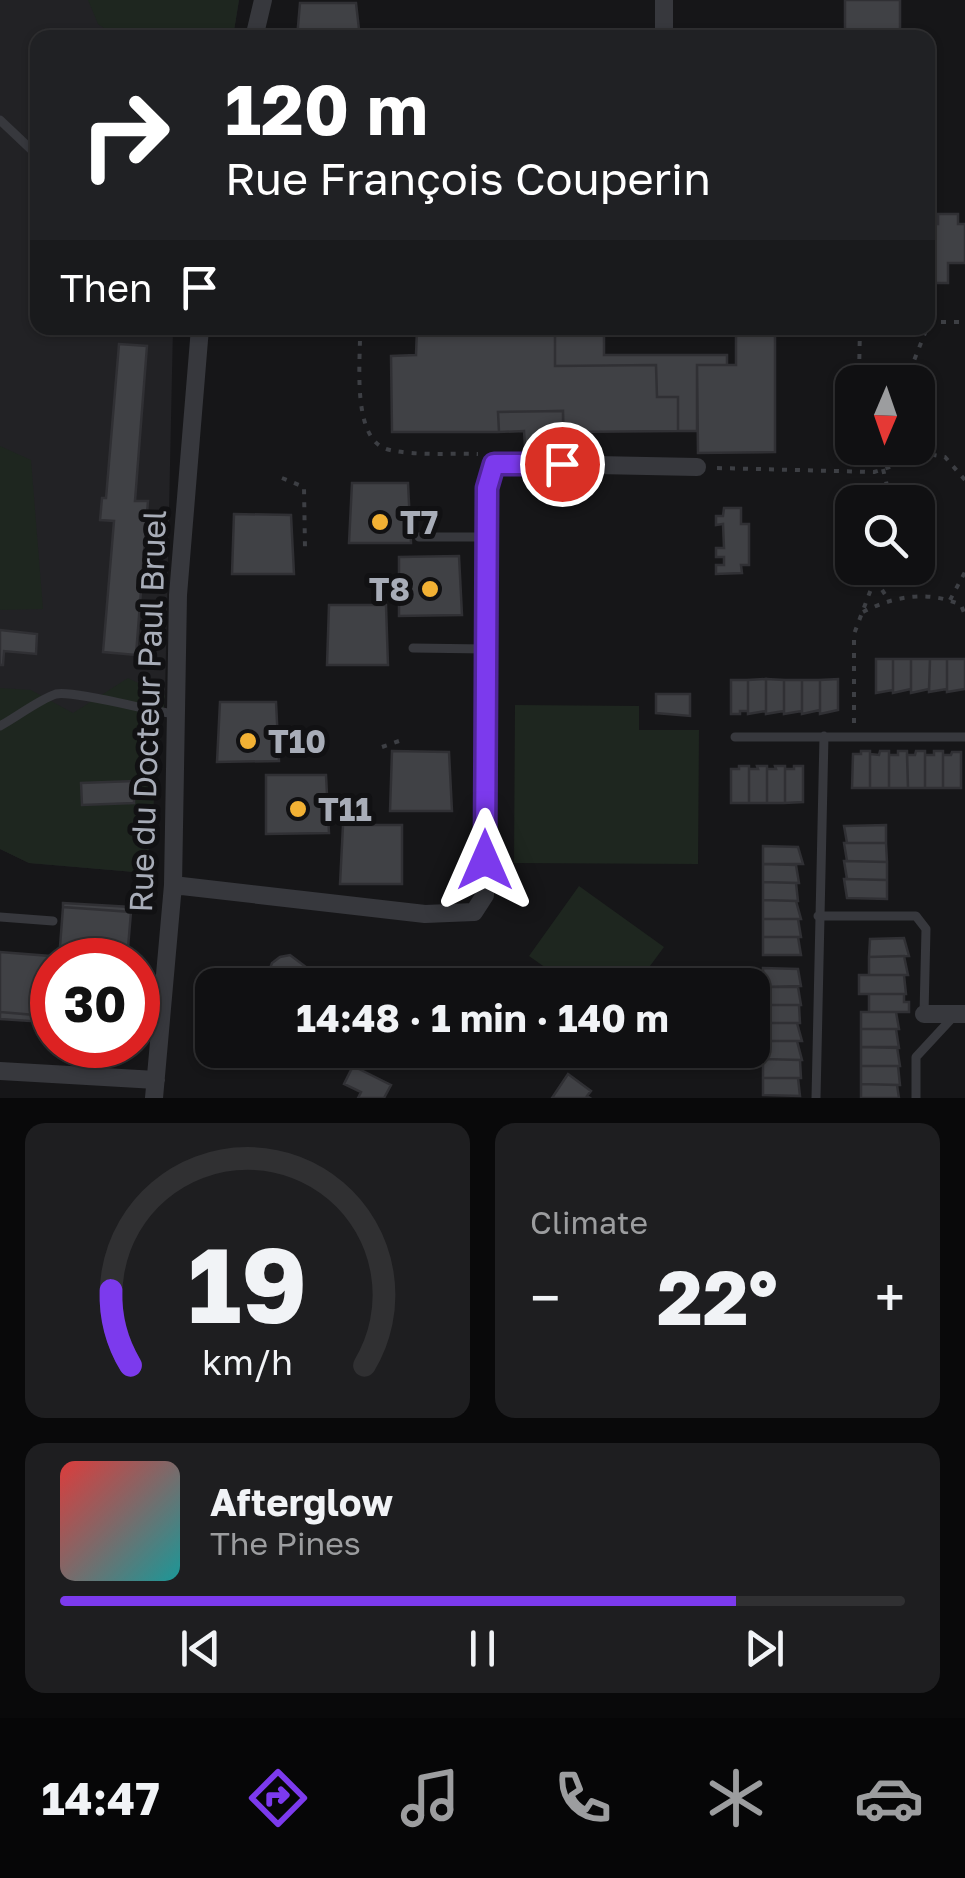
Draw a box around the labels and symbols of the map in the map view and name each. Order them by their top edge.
north arrow [835,365,935,465]
pin [520,422,605,507]
place label: T7 [400,503,438,541]
street label: Rue du Docteur Paul Bruel [121,509,173,913]
marker: T7 [369,511,391,533]
place label: T8 [369,570,410,608]
marker: T8 [419,578,441,600]
place label: T10 [268,722,326,760]
marker: T10 [237,730,259,752]
place label: T11 [318,790,372,828]
marker: T11 [287,798,309,820]
position arrow [433,808,537,912]
speed limit sign: 30 [30,938,160,1068]

